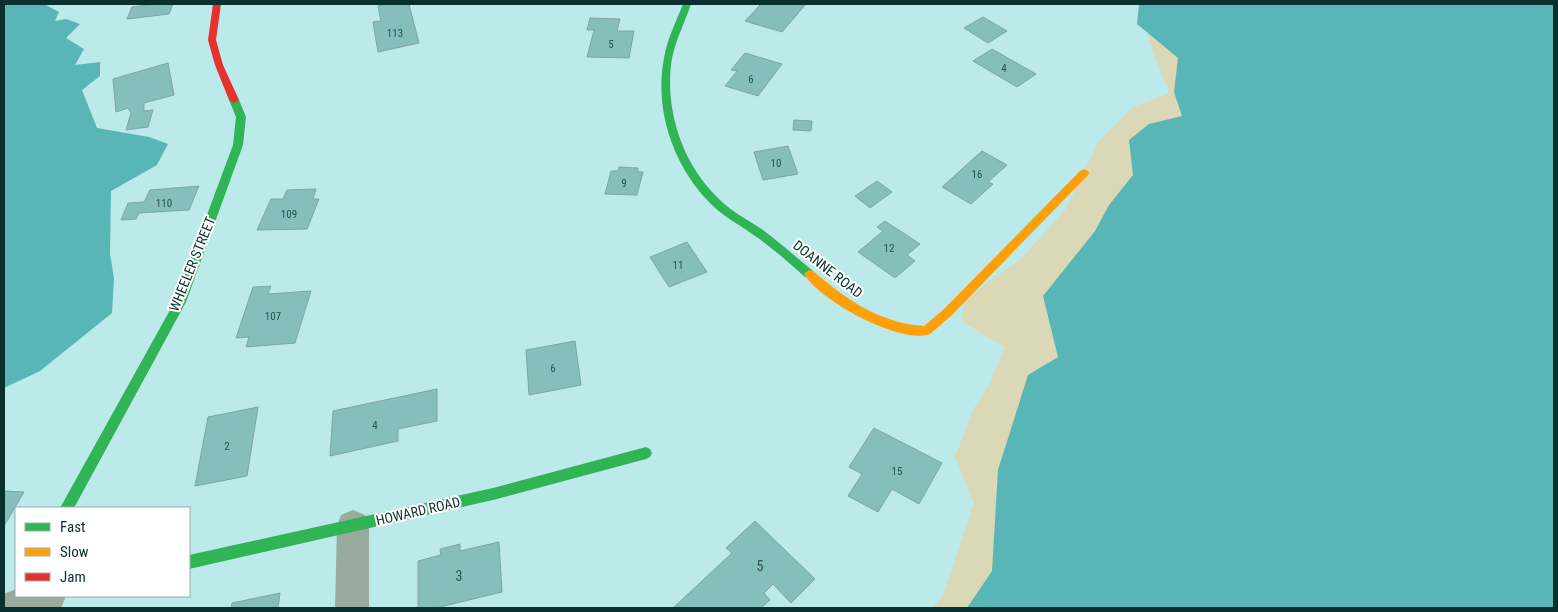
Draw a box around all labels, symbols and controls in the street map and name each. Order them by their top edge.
house number: 113 [387,27,403,40]
house number: 5 [608,38,614,51]
house number: 4 [1001,62,1007,75]
house number: 6 [748,73,754,86]
house number: 10 [771,157,781,170]
house number: 16 [972,168,982,181]
house number: 9 [621,177,627,190]
house number: 110 [156,197,172,210]
house number: 109 [281,208,297,221]
street label: WHEELER STREET [166,214,218,314]
street label: DOANNE ROAD [790,237,866,301]
house number: 12 [884,242,894,255]
house number: 11 [673,259,683,272]
house number: 107 [265,310,281,323]
house number: 6 [550,362,556,375]
house number: 4 [372,419,378,432]
house number: 2 [224,440,230,453]
house number: 15 [892,465,902,478]
street label: HOWARD ROAD [374,494,462,528]
legend [15,507,190,597]
text: Fast [60,518,85,536]
text: Slow [60,543,89,561]
house number: 5 [757,558,764,574]
text: Jam [60,568,86,586]
house number: 3 [456,568,462,584]

